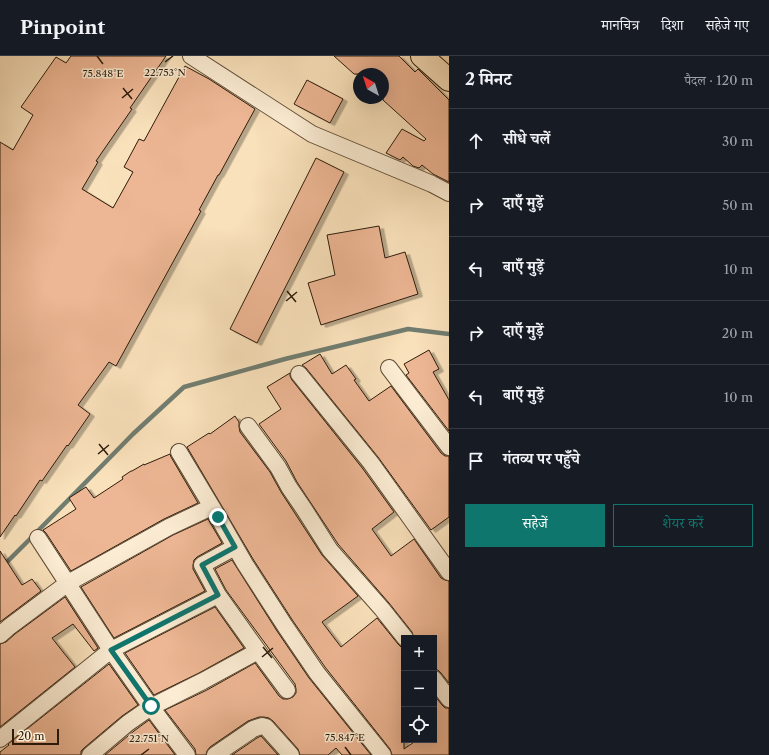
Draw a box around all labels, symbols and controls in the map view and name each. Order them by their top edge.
text: Pinpoint [20,16,105,39]
text: मानचित्र [601,16,639,34]
text: दिशा [661,16,683,34]
text: सहेजे गए [705,16,749,34]
text: 22.753°N [144,66,186,79]
text: 75.848°E [83,67,124,80]
north arrow [353,68,389,104]
text: 2 मिनट [465,69,512,89]
text: पैदल · 120 m [684,72,753,88]
text: सीधे चलें [503,129,550,148]
icon: ahead [465,130,487,152]
text: 30 m [722,133,753,149]
text: दाएँ मुड़ें [503,193,543,212]
icon: right [465,194,487,216]
text: 50 m [722,197,753,213]
text: बाएँ मुड़ें [503,257,544,276]
icon: left [465,258,487,280]
text: 10 m [724,261,753,277]
text: दाएँ मुड़ें [503,321,543,340]
icon: right [465,322,487,344]
text: 20 m [722,325,753,341]
text: बाएँ मुड़ें [503,385,544,404]
icon: left [465,386,487,408]
text: 10 m [724,389,753,405]
text: गंतव्य पर पहुँचे [503,449,580,468]
icon: arrive [465,450,487,472]
button: सहेजें [465,504,605,547]
button: शेयर करें [613,504,753,547]
route end [209,508,227,526]
map controls [401,635,437,743]
button: + [401,635,437,671]
button: − [401,671,437,707]
route start [142,697,160,715]
button: locate [401,707,437,743]
scale bar [12,727,59,746]
text: 20 m [18,729,44,743]
text: 75.847°E [325,731,365,744]
text: 22.751°N [129,732,169,745]

